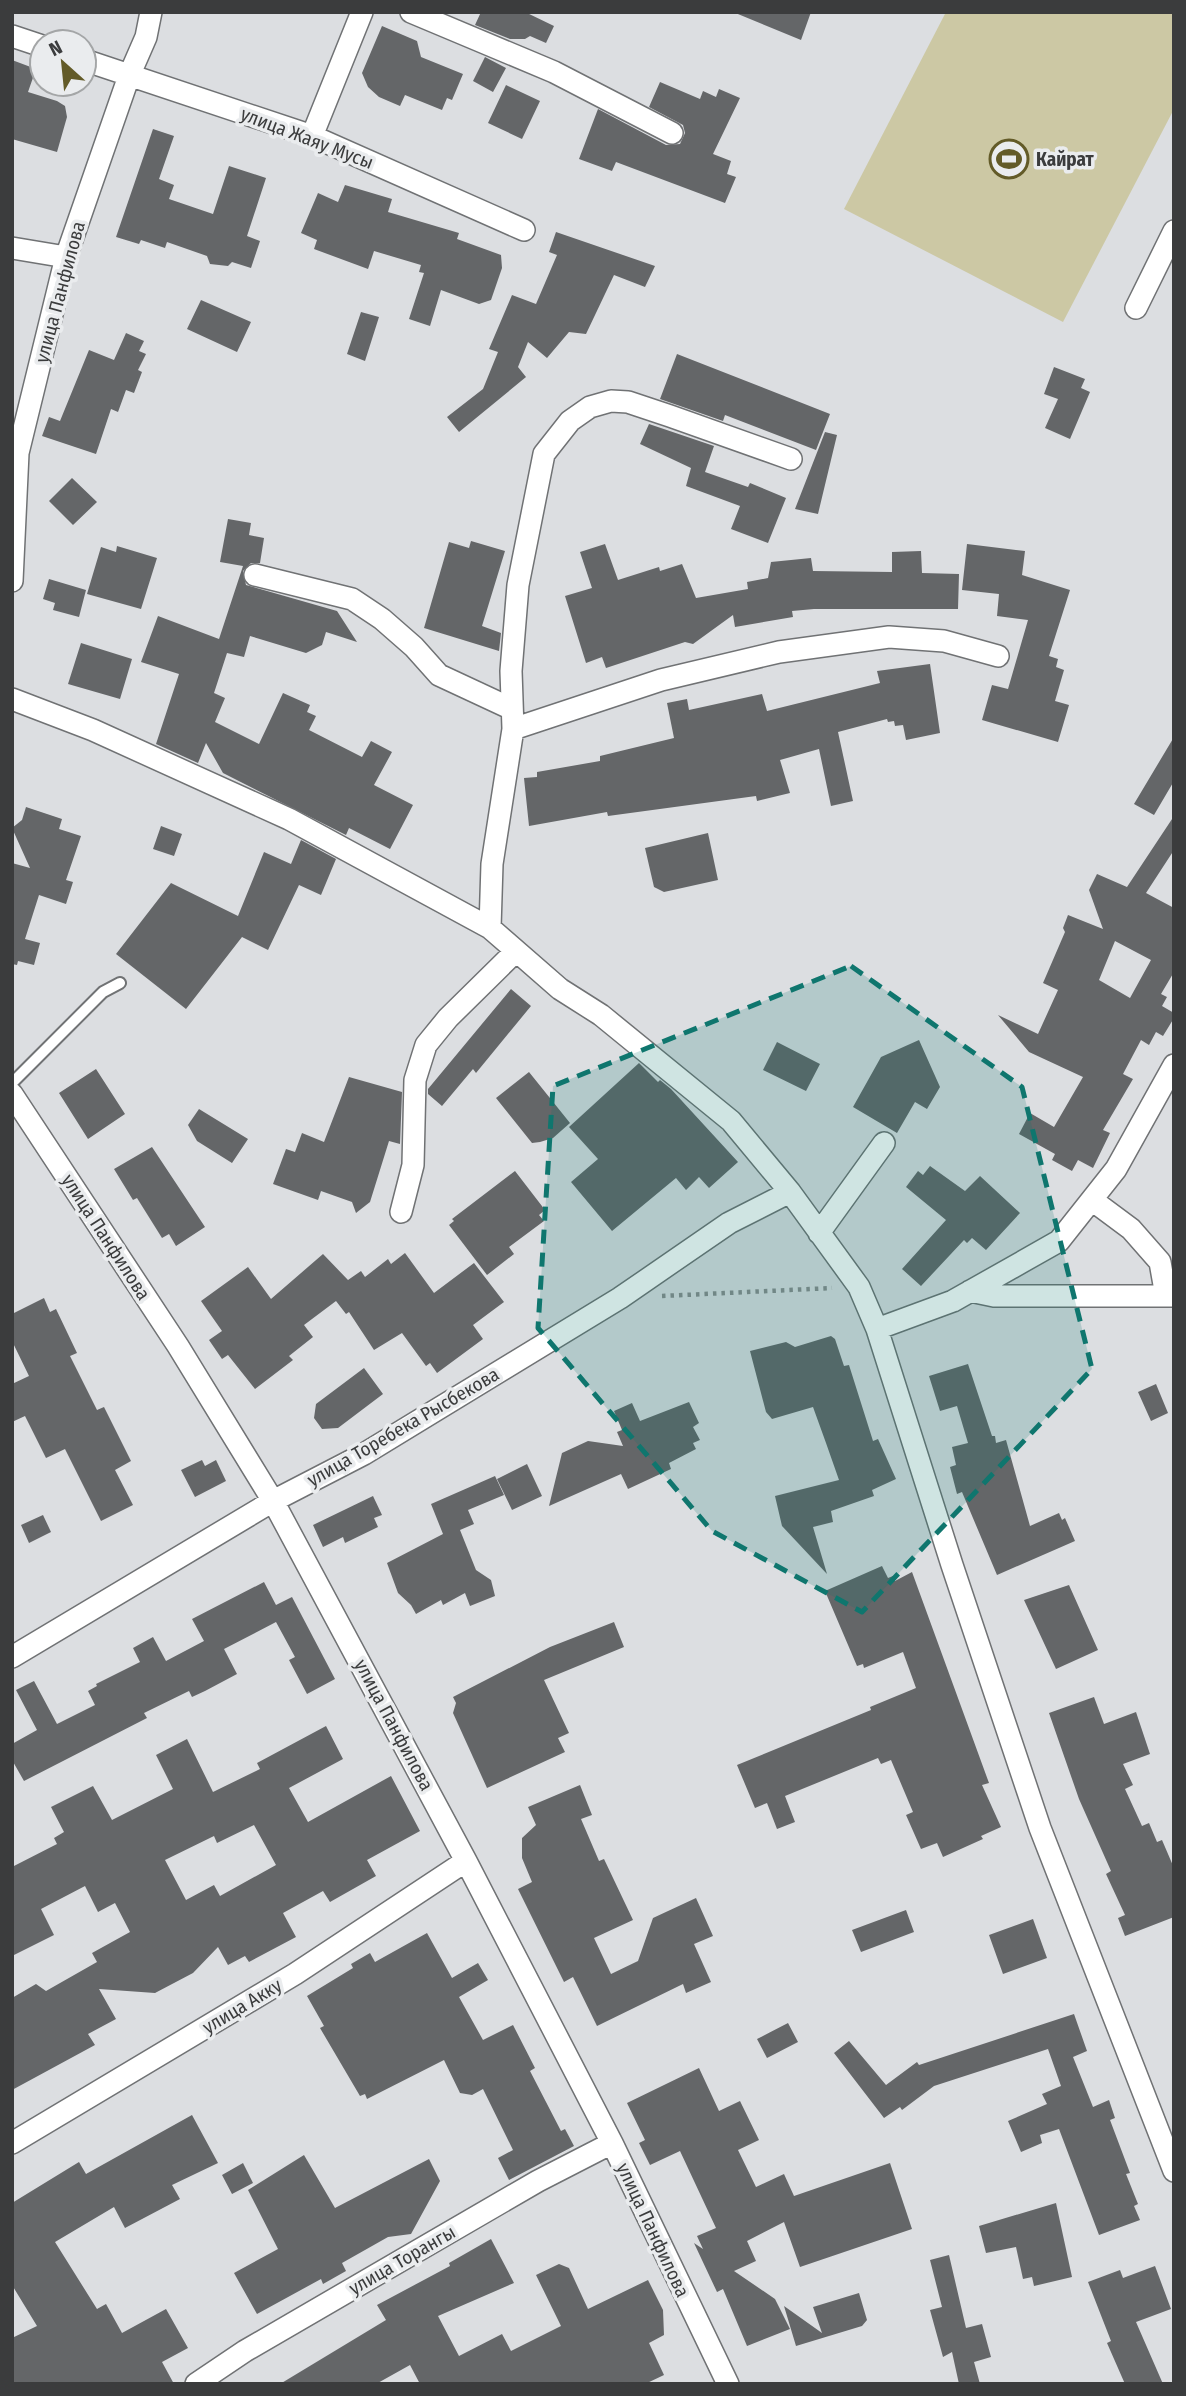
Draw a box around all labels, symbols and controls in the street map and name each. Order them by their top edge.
north arrow [28,28,98,98]
text: N [45,35,66,61]
street label: улица Жаяу Мусы [237,102,377,174]
sports icon: Кайрат [988,138,1030,180]
place label: Кайрат [1036,148,1095,171]
street label: улица Панфилова [30,219,90,365]
street label: улица Панфилова [57,1170,155,1304]
street label: улица Торебека Рысбекова [303,1363,503,1491]
street label: улица Панфилова [350,1655,438,1795]
street label: улица Акку [198,1973,286,2039]
street label: улица Панфилова [612,2159,694,2301]
street label: улица Торангы [345,2220,459,2300]

